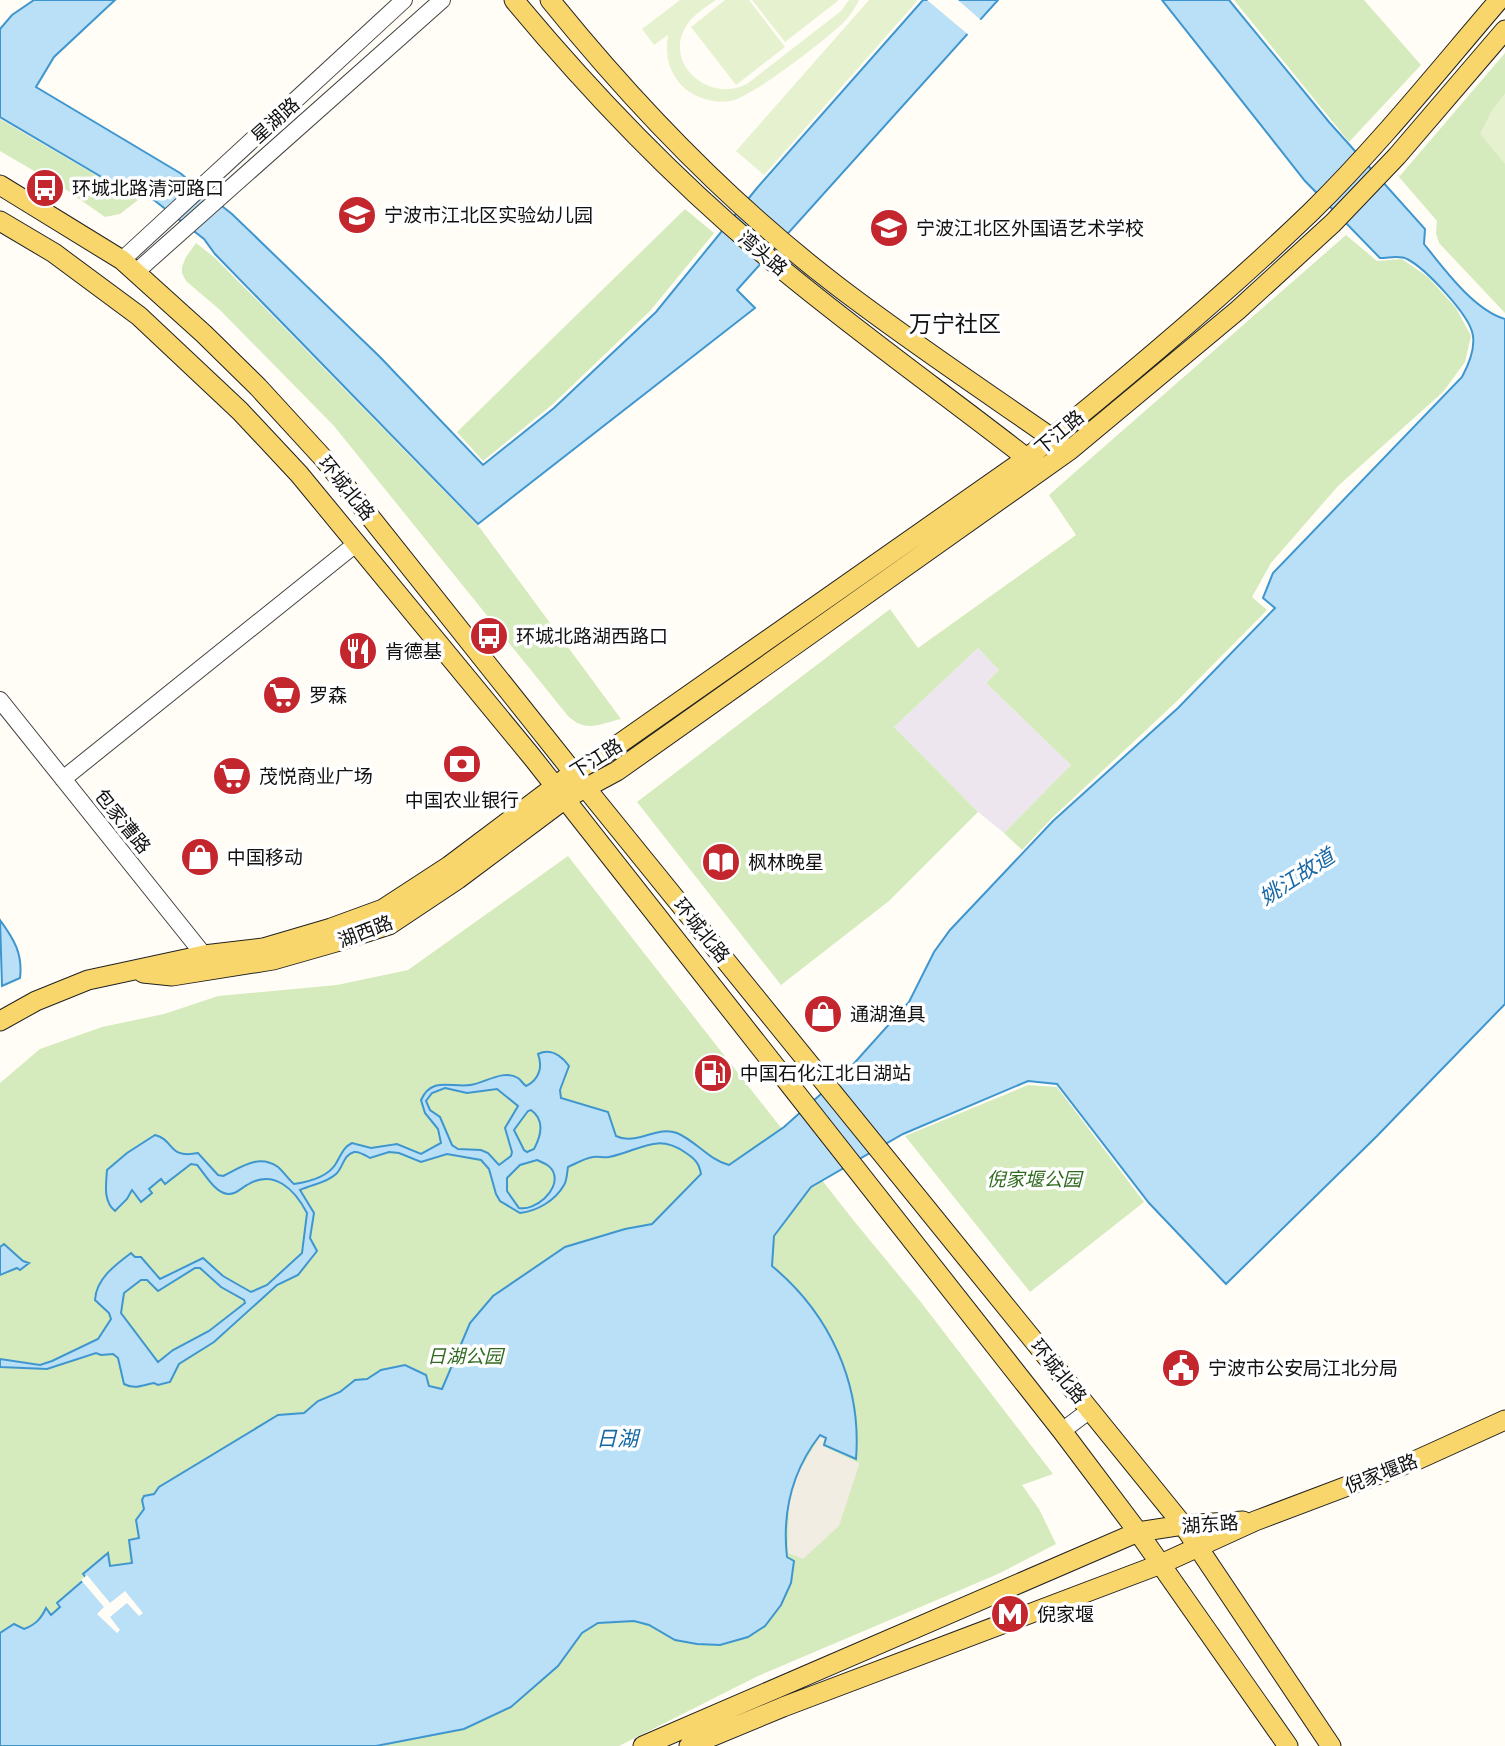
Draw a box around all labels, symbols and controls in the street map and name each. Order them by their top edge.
street label: 星湖路 [244,90,304,148]
bus stop icon: 环城北路清河路口 [24,167,66,209]
place label: 环城北路清河路口 [72,173,224,200]
school or university icon: 宁波市江北区实验幼儿园 [336,194,378,236]
place label: 宁波市江北区实验幼儿园 [384,200,593,227]
school or university icon: 宁波江北区外国语艺术学校 [868,207,910,249]
place label: 宁波江北区外国语艺术学校 [916,213,1144,240]
street label: 湾头路 [733,223,794,281]
district label: 万宁社区 [909,305,1001,339]
street label: 下江路 [1028,402,1089,460]
street label: 环城北路 [314,449,383,525]
bus stop icon: 环城北路湖西路口 [468,615,510,657]
place label: 环城北路湖西路口 [516,621,668,648]
restaurant icon: 肯德基 [337,630,379,672]
place label: 肯德基 [385,636,442,663]
supermarket icon: 罗森 [261,674,303,716]
place label: 罗森 [309,680,347,707]
street label: 下江路 [564,730,627,783]
bank icon: 中国农业银行 [441,743,483,785]
supermarket icon: 茂悦商业广场 [211,755,253,797]
place label: 茂悦商业广场 [259,761,373,788]
street label: 包家漕路 [90,782,159,858]
place label: 中国农业银行 [405,785,519,812]
shop icon: 中国移动 [179,836,221,878]
water label: 姚江故道 [1253,838,1342,911]
library icon: 枫林晚星 [700,841,742,883]
place label: 中国移动 [227,842,303,869]
place label: 枫林晚星 [748,847,824,874]
street label: 环城北路 [669,891,738,967]
street label: 湖西路 [333,907,396,952]
shop icon: 通湖渔具 [802,993,844,1035]
place label: 通湖渔具 [850,999,926,1026]
fuel station icon: 中国石化江北日湖站 [692,1052,734,1094]
place label: 中国石化江北日湖站 [740,1058,911,1085]
park label: 倪家堰公园 [986,1164,1084,1191]
street label: 环城北路 [1026,1332,1095,1408]
park label: 日湖公园 [427,1341,506,1368]
public building icon: 宁波市公安局江北分局 [1160,1347,1202,1389]
place label: 宁波市公安局江北分局 [1208,1353,1398,1380]
water label: 日湖 [596,1422,641,1452]
street label: 倪家堰路 [1340,1445,1421,1498]
street label: 湖东路 [1181,1507,1239,1538]
metro station icon: 倪家堰 [989,1593,1031,1635]
place label: 倪家堰 [1037,1599,1094,1626]

